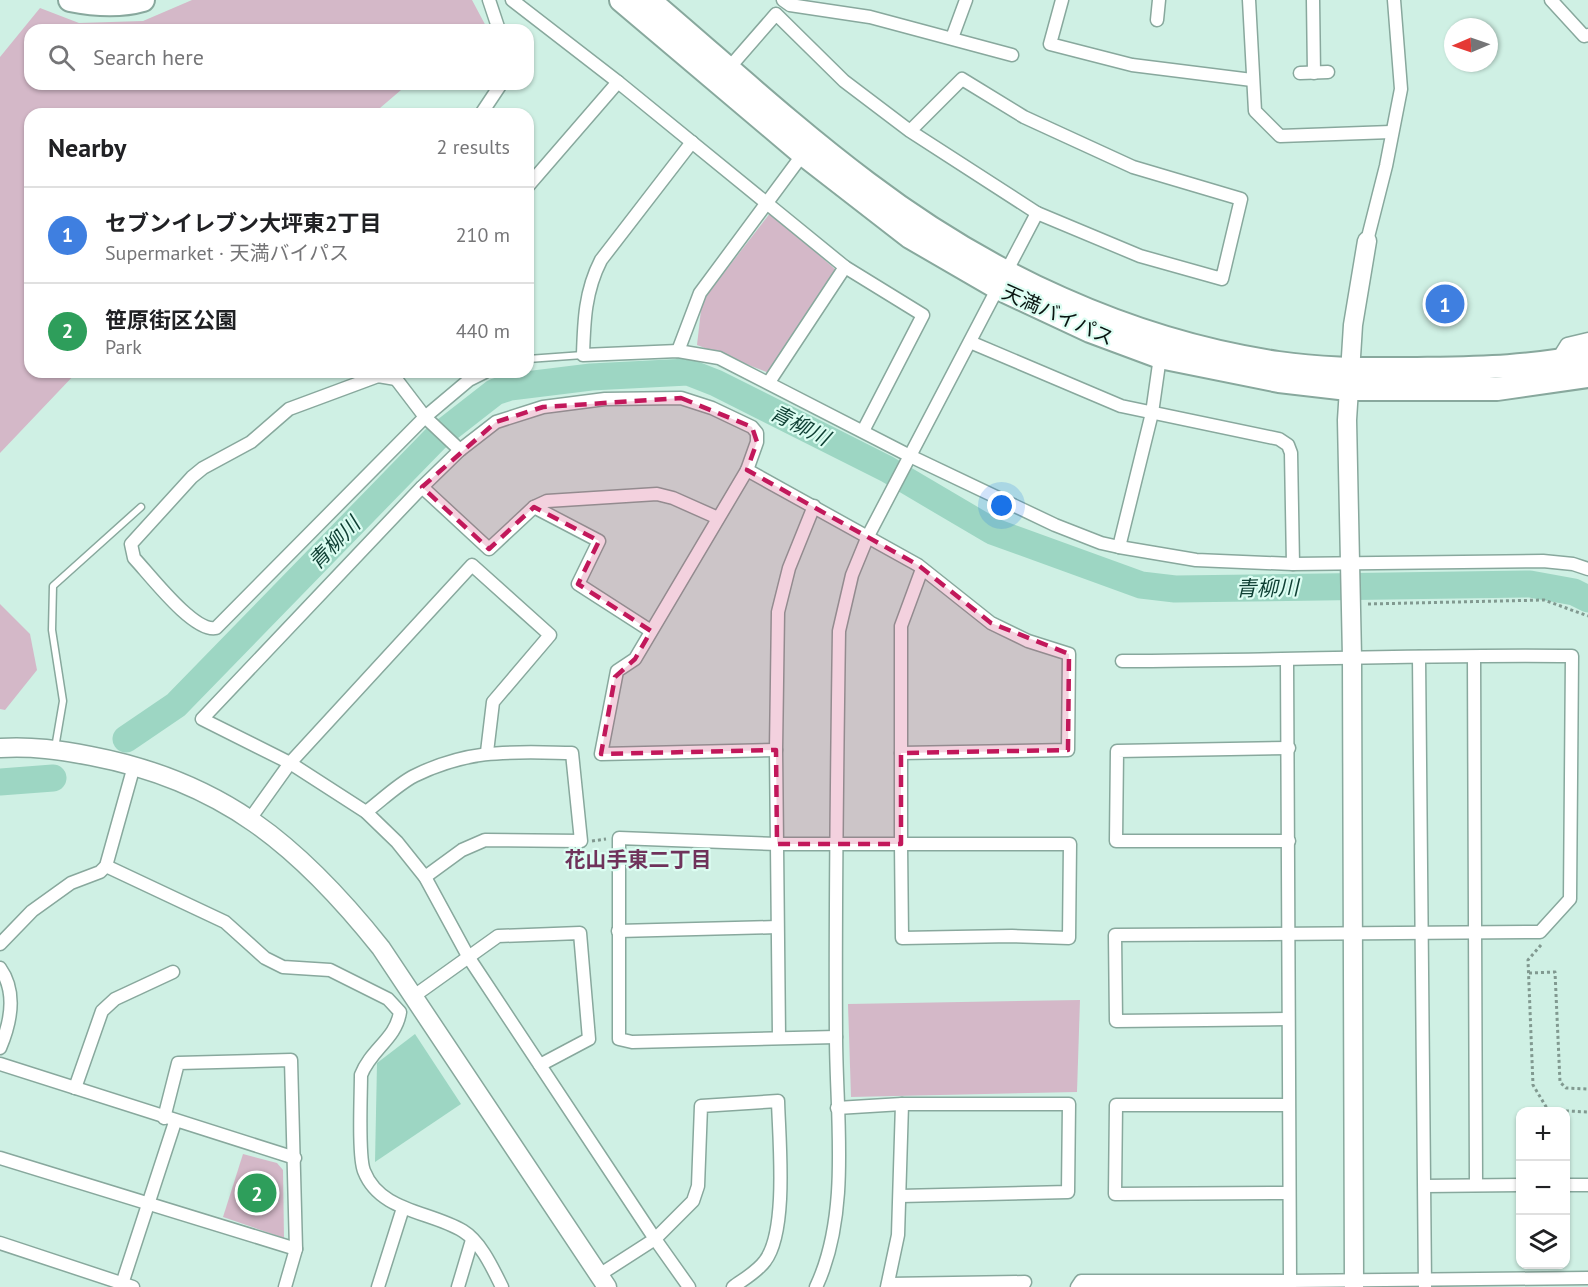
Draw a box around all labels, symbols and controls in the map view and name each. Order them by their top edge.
north arrow [1444,18,1498,72]
search box [24,24,534,90]
icon: search [45,41,78,74]
text: Search here [93,43,204,71]
text: Nearby [48,131,126,164]
text: 2 results [437,134,510,160]
text: セブンイレブン大坪東2丁目 [105,209,381,237]
text: 1 [62,222,73,248]
text: 210 m [456,222,510,248]
text: Supermarket · 天満バイパス [105,240,349,266]
street label: 天満バイパス [998,279,1118,351]
pin: 1 [1426,282,1464,326]
text: 笹原街区公園 [105,306,237,334]
text: 2 [62,318,73,344]
text: 440 m [456,318,510,344]
text: Park [105,334,142,360]
water label: 青柳川 [766,399,836,452]
your location [987,491,1016,520]
water label: 青柳川 [302,510,367,575]
water label: 青柳川 [1235,574,1301,602]
district label: 花山手東二丁目 [565,846,712,873]
map controls [1516,1107,1570,1269]
button: + [1516,1107,1570,1161]
button: − [1516,1161,1570,1215]
pin: 2 [238,1170,276,1216]
button: layers [1516,1215,1570,1269]

